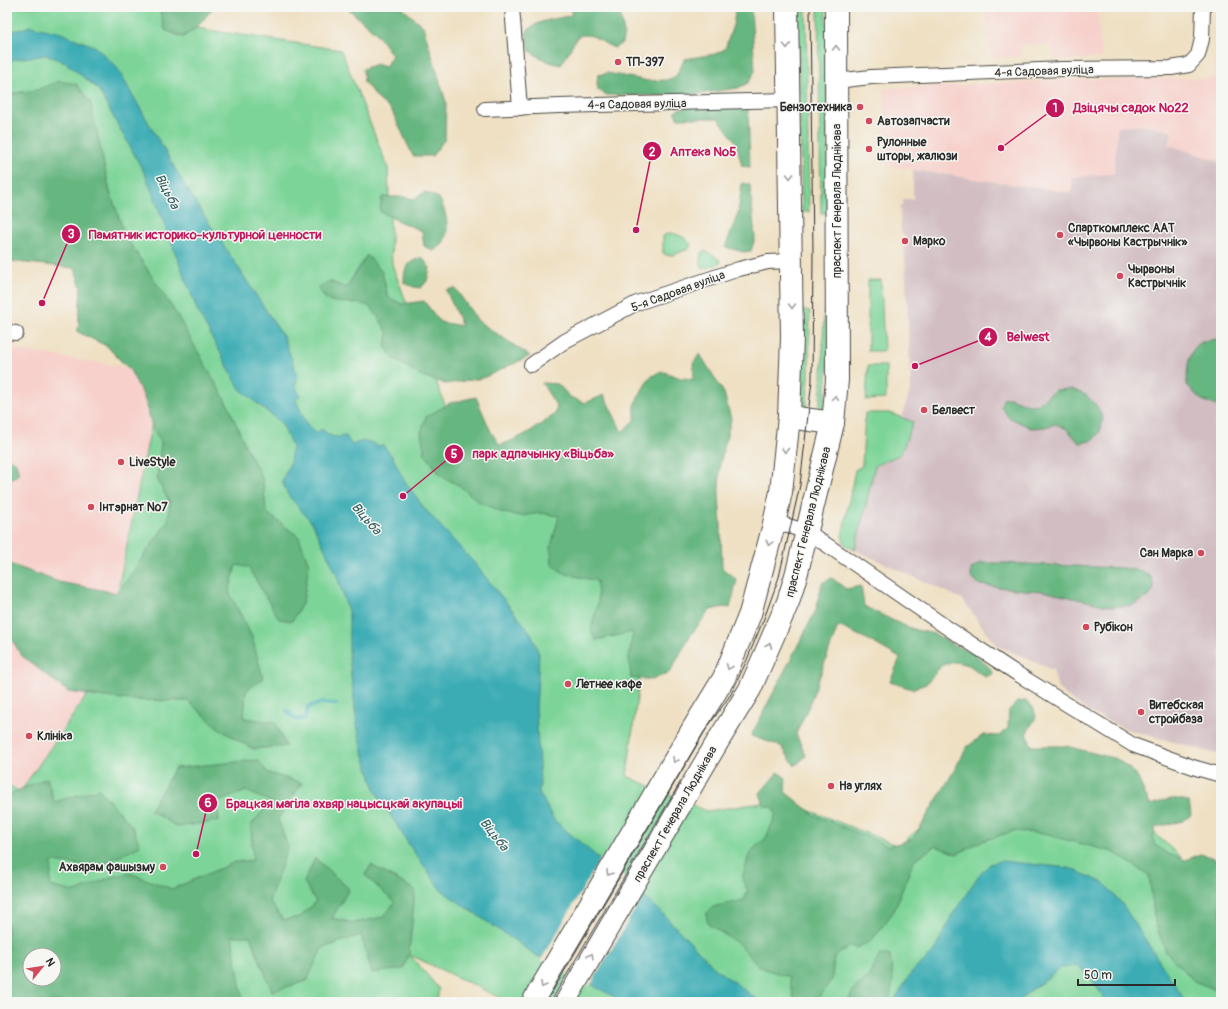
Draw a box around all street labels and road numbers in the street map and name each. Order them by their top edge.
street label: 4-я Садовая вуліца [994,62,1094,81]
street label: 4-я Садовая вуліца [587,96,687,113]
street label: праспект Генерала Люднікава [830,123,845,278]
street label: 5-я Садовая вуліца [629,267,728,315]
street label: праспект Генерала Люднікава [782,445,835,599]
street label: праспект Генерала Люднікава [630,743,721,885]

